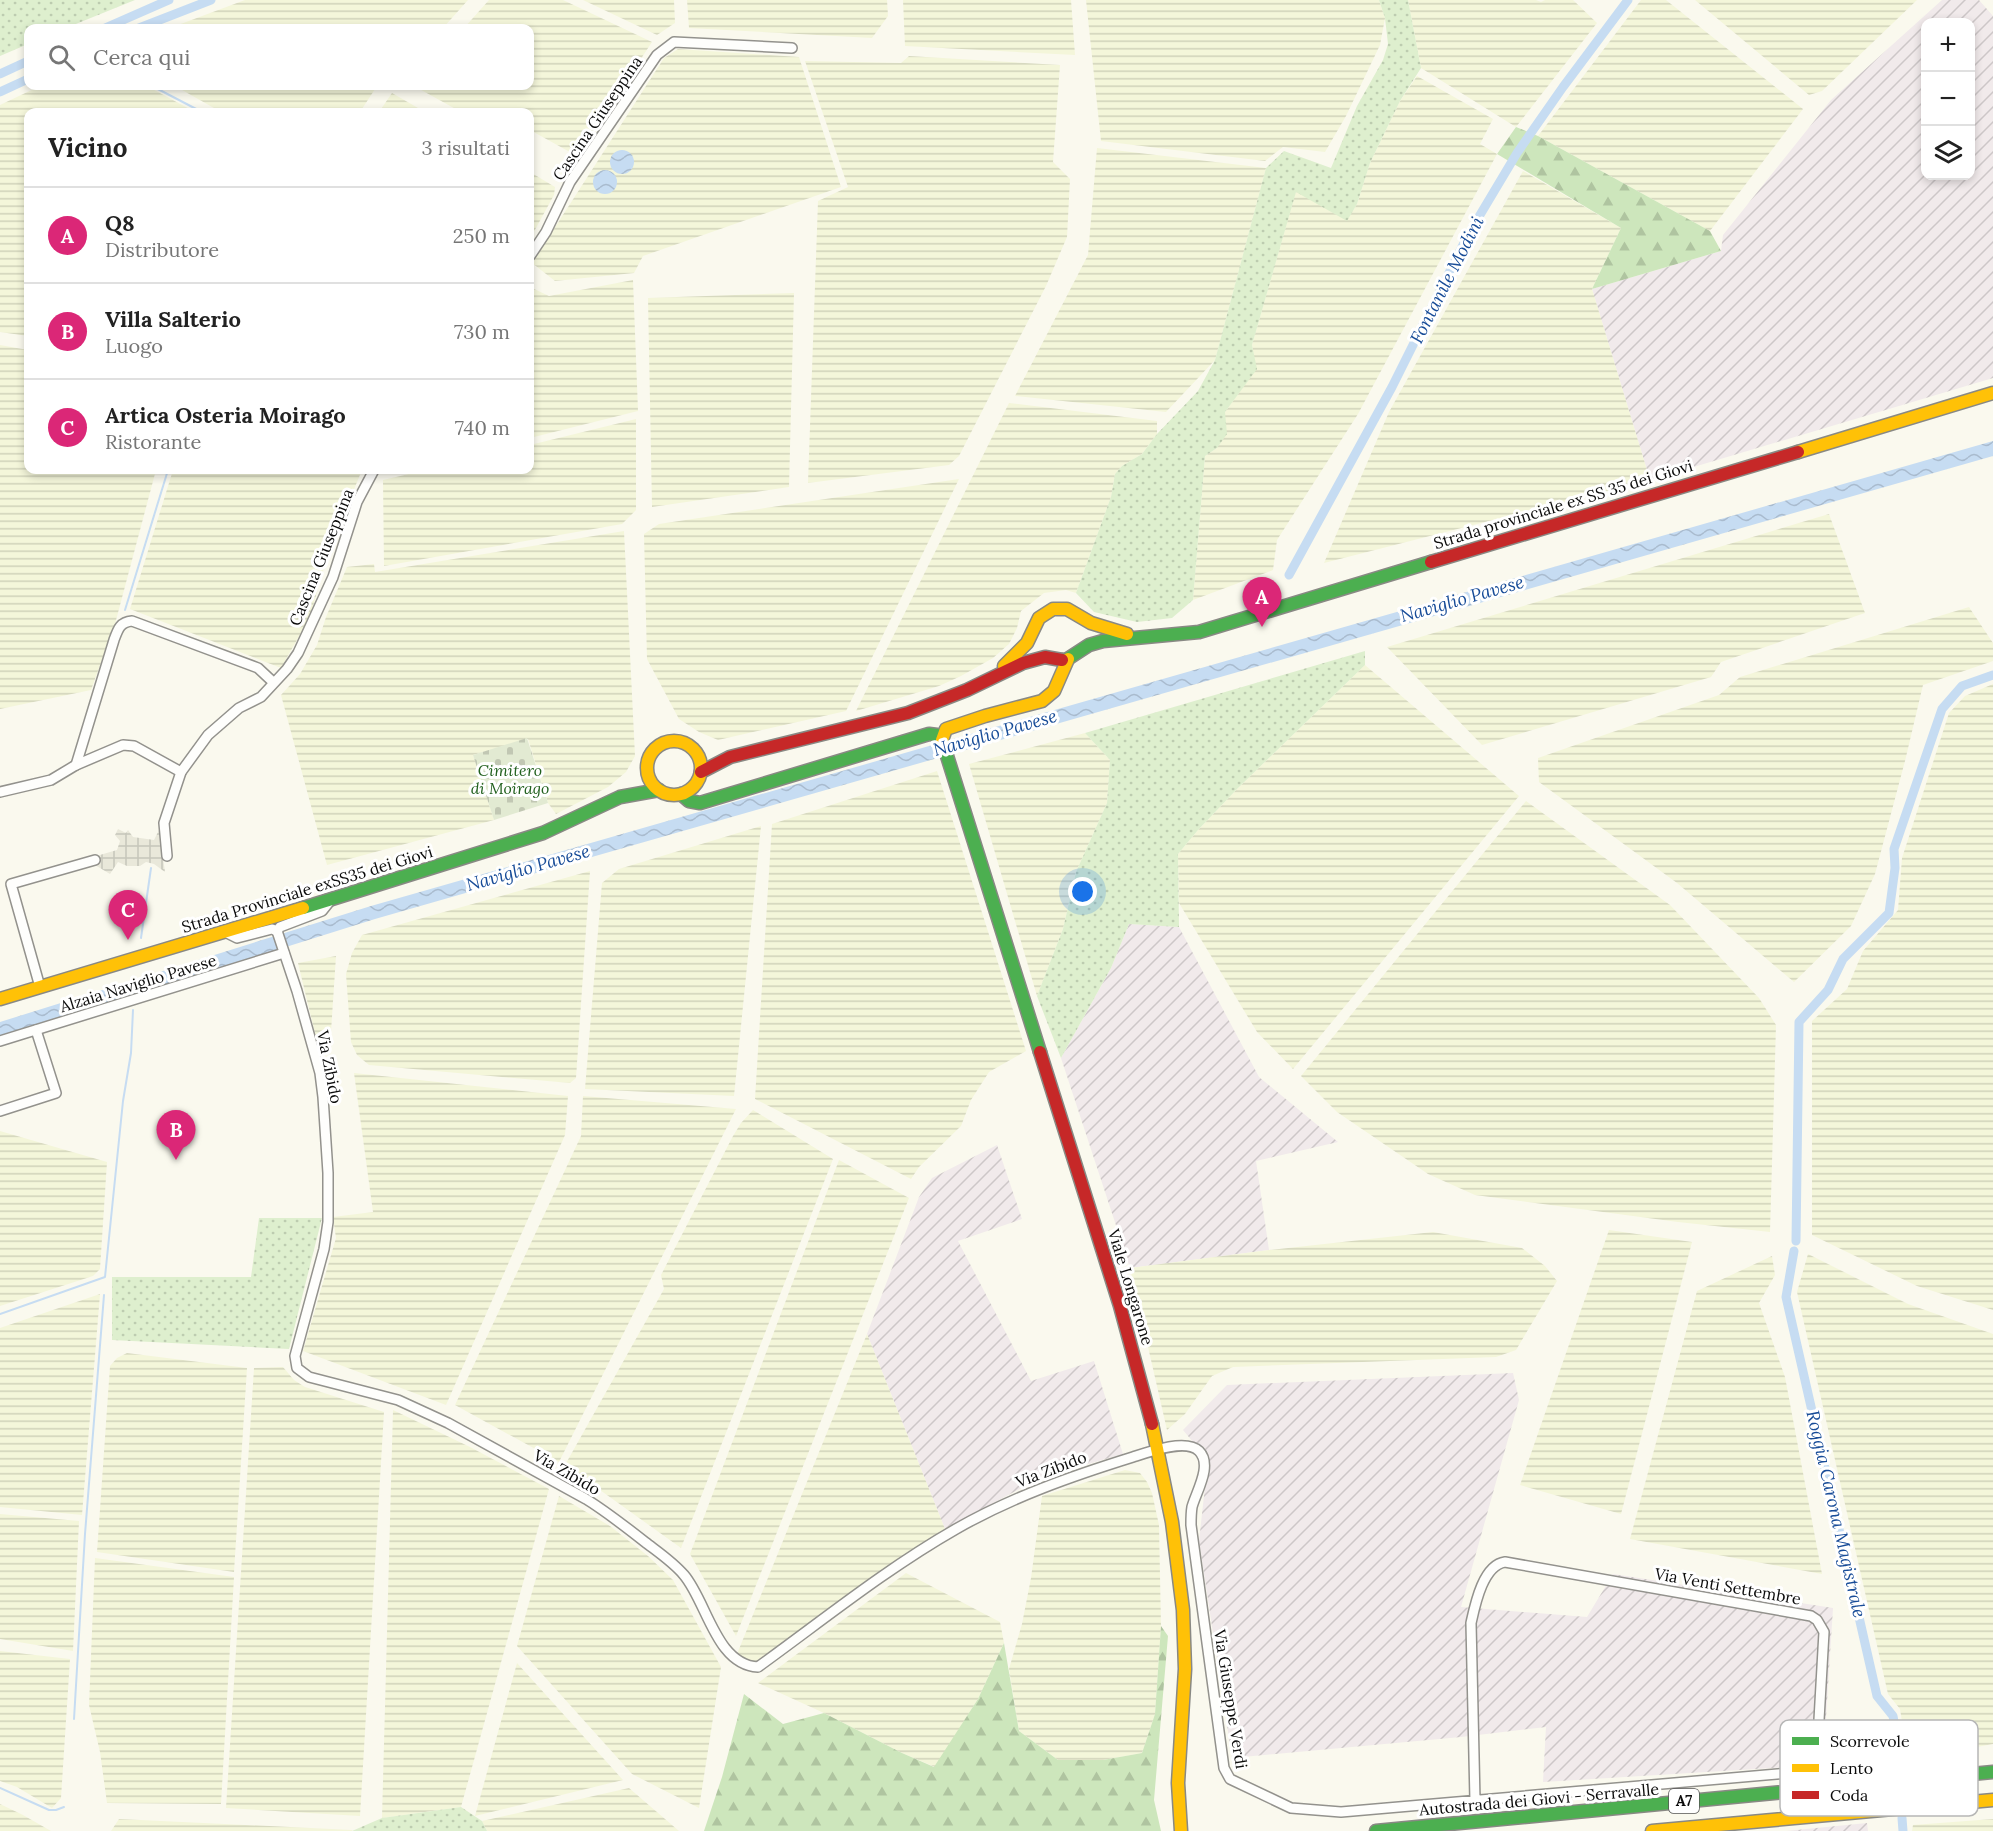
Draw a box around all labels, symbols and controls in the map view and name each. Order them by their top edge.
map controls [1921,18,1975,180]
button: + [1921,18,1975,72]
search box [24,24,534,90]
icon: search [45,41,78,74]
text: Cerca qui [93,43,190,71]
street label: Cascina Giuseppina [548,52,646,184]
button: − [1921,72,1975,126]
button: layers [1921,126,1975,180]
text: Vicino [48,131,128,164]
text: 3 risultati [421,135,510,160]
text: Q8 [105,209,135,237]
water label: Fontanile Modini [1405,212,1489,347]
text: A [61,223,74,248]
text: 250 m [453,223,510,248]
text: Distributore [105,237,219,262]
text: Villa Salterio [105,305,241,333]
text: B [61,319,74,344]
text: 730 m [454,319,510,344]
text: Luogo [105,333,163,358]
text: Artica Osteria Moirago [105,401,346,429]
text: C [61,415,74,440]
text: 740 m [455,415,510,440]
text: Ristorante [105,429,201,454]
street label: Strada provinciale ex SS 35 dei Giovi [1431,455,1695,553]
street label: Cascina Giuseppina [284,486,358,628]
water label: Naviglio Pavese [1397,570,1526,627]
pin: A [1242,578,1282,627]
water label: Naviglio Pavese [930,704,1059,761]
park label: Cimitero di Moirago [471,760,549,798]
water label: Naviglio Pavese [463,839,592,896]
street label: Strada Provinciale exSS35 dei Giovi [179,841,435,937]
your location [1068,877,1097,906]
pin: C [108,890,148,940]
street label: Alzaia Naviglio Pavese [56,950,219,1017]
street label: Via Zibido [313,1028,347,1105]
pin: B [156,1110,195,1160]
street label: Viale Longarone [1104,1226,1158,1348]
water label: Roggia Carona Magistrale [1801,1408,1872,1620]
street label: Via Zibido [529,1444,604,1499]
street label: Via Zibido [1012,1446,1089,1492]
street label: Via Venti Settembre [1652,1563,1803,1609]
street label: Via Giuseppe Verdi [1210,1627,1252,1770]
legend [1780,1720,1978,1816]
text: Scorrevole [1830,1731,1910,1751]
text: Lento [1830,1758,1873,1778]
street label: Autostrada dei Giovi - Serravalle [1417,1779,1660,1820]
text: Coda [1830,1785,1868,1805]
road number: A7 [1669,1789,1699,1813]

